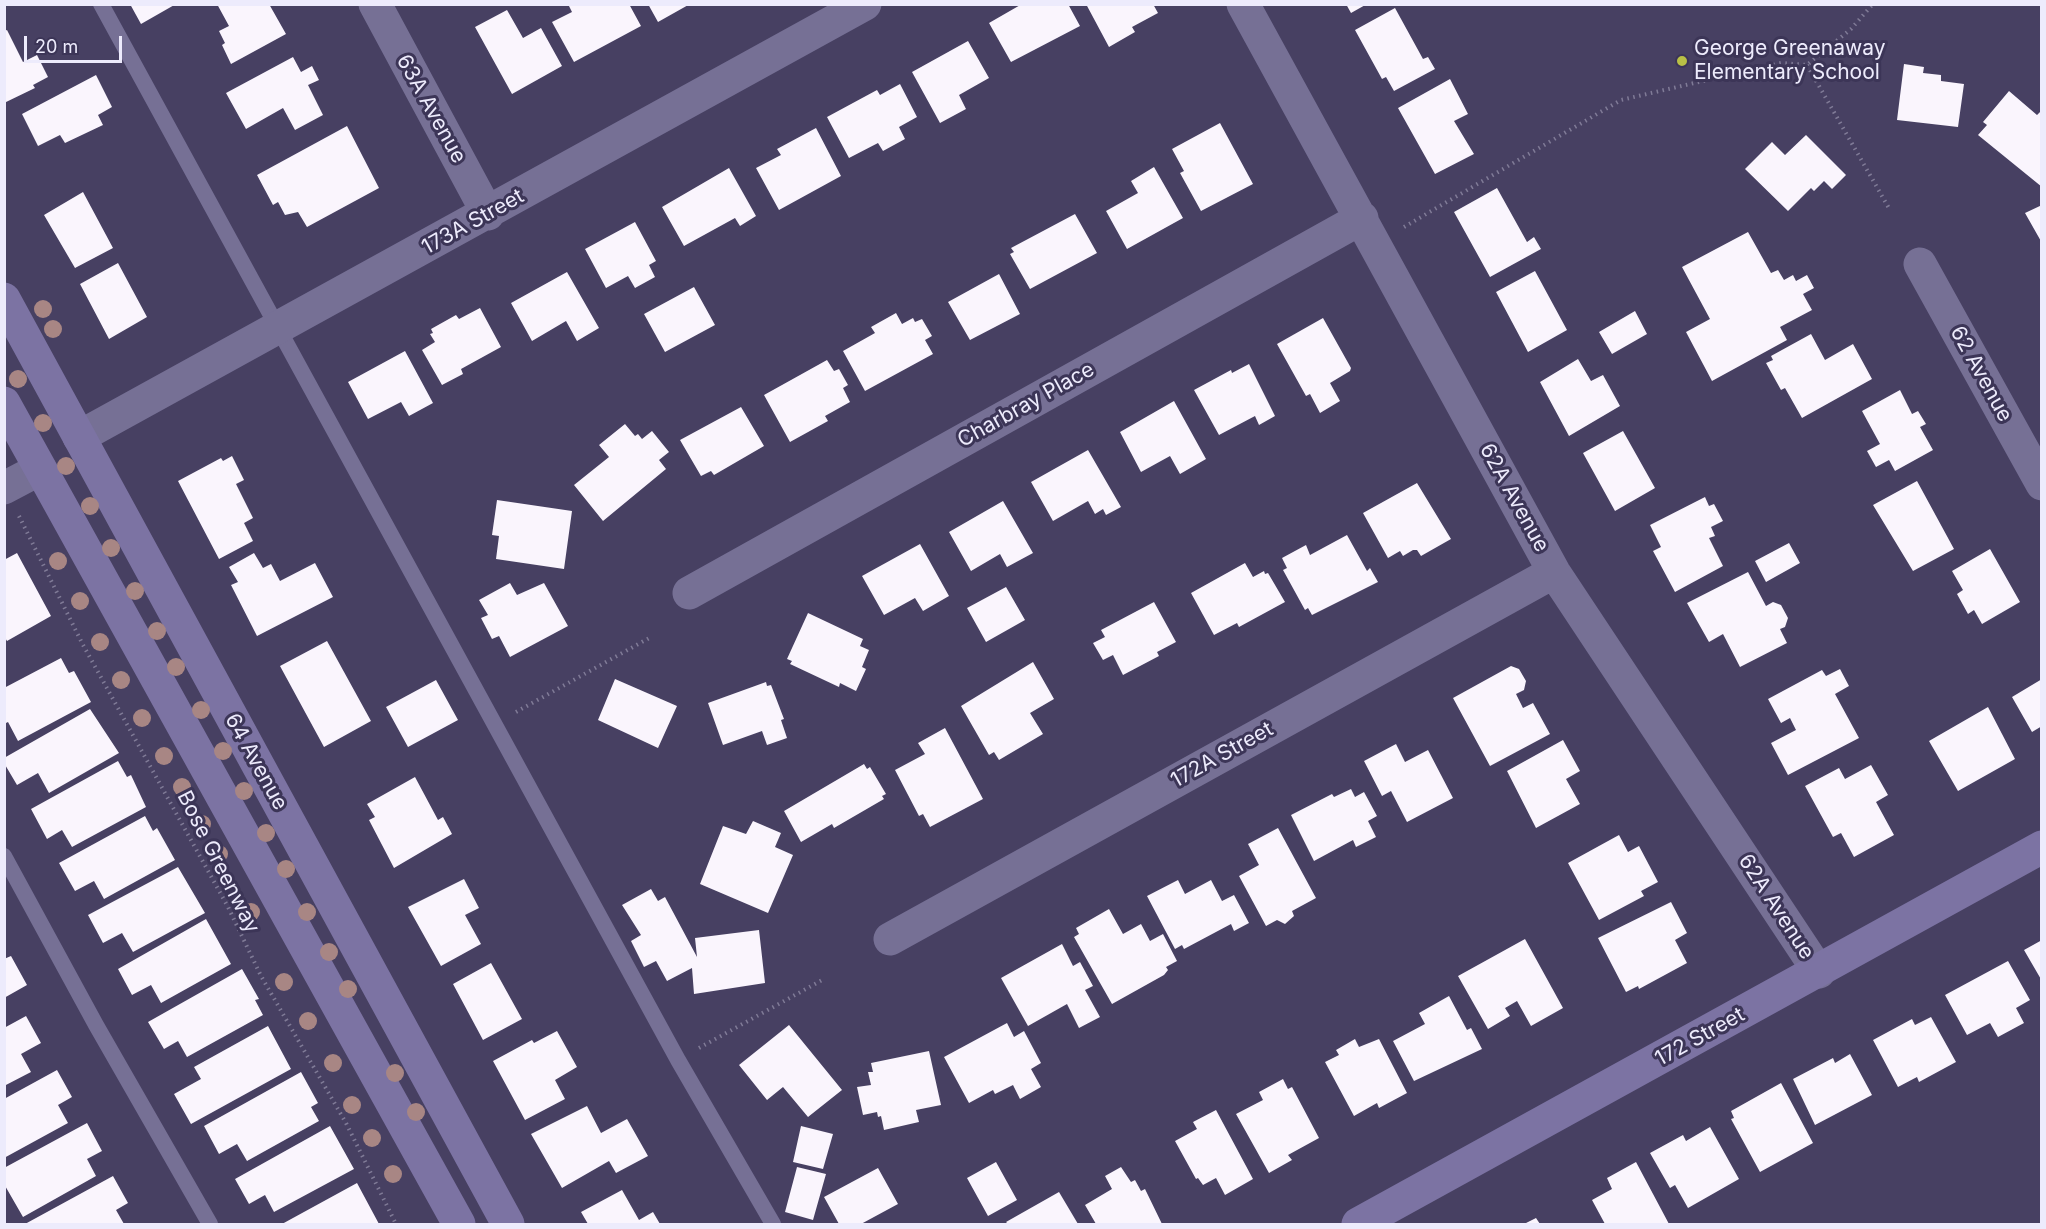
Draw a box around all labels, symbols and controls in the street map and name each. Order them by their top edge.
scale bar [27,24,124,62]
text: 20 m [35,36,78,57]
place label: George Greenaway Elementary School [1694,36,1885,86]
street label: 63A Avenue [391,50,471,168]
marker: George Greenaway Elementary School [1675,54,1689,68]
street label: 173A Street [418,184,528,260]
street label: 62 Avenue [1944,322,2018,426]
street label: Charbray Place [953,357,1099,453]
street label: 62A Avenue [1474,439,1554,557]
street label: 64 Avenue [219,709,293,815]
street label: 172A Street [1167,717,1277,793]
street label: Bose Greenway [171,787,265,937]
street label: 62A Avenue [1733,850,1819,964]
street label: 172 Street [1651,1002,1749,1072]

